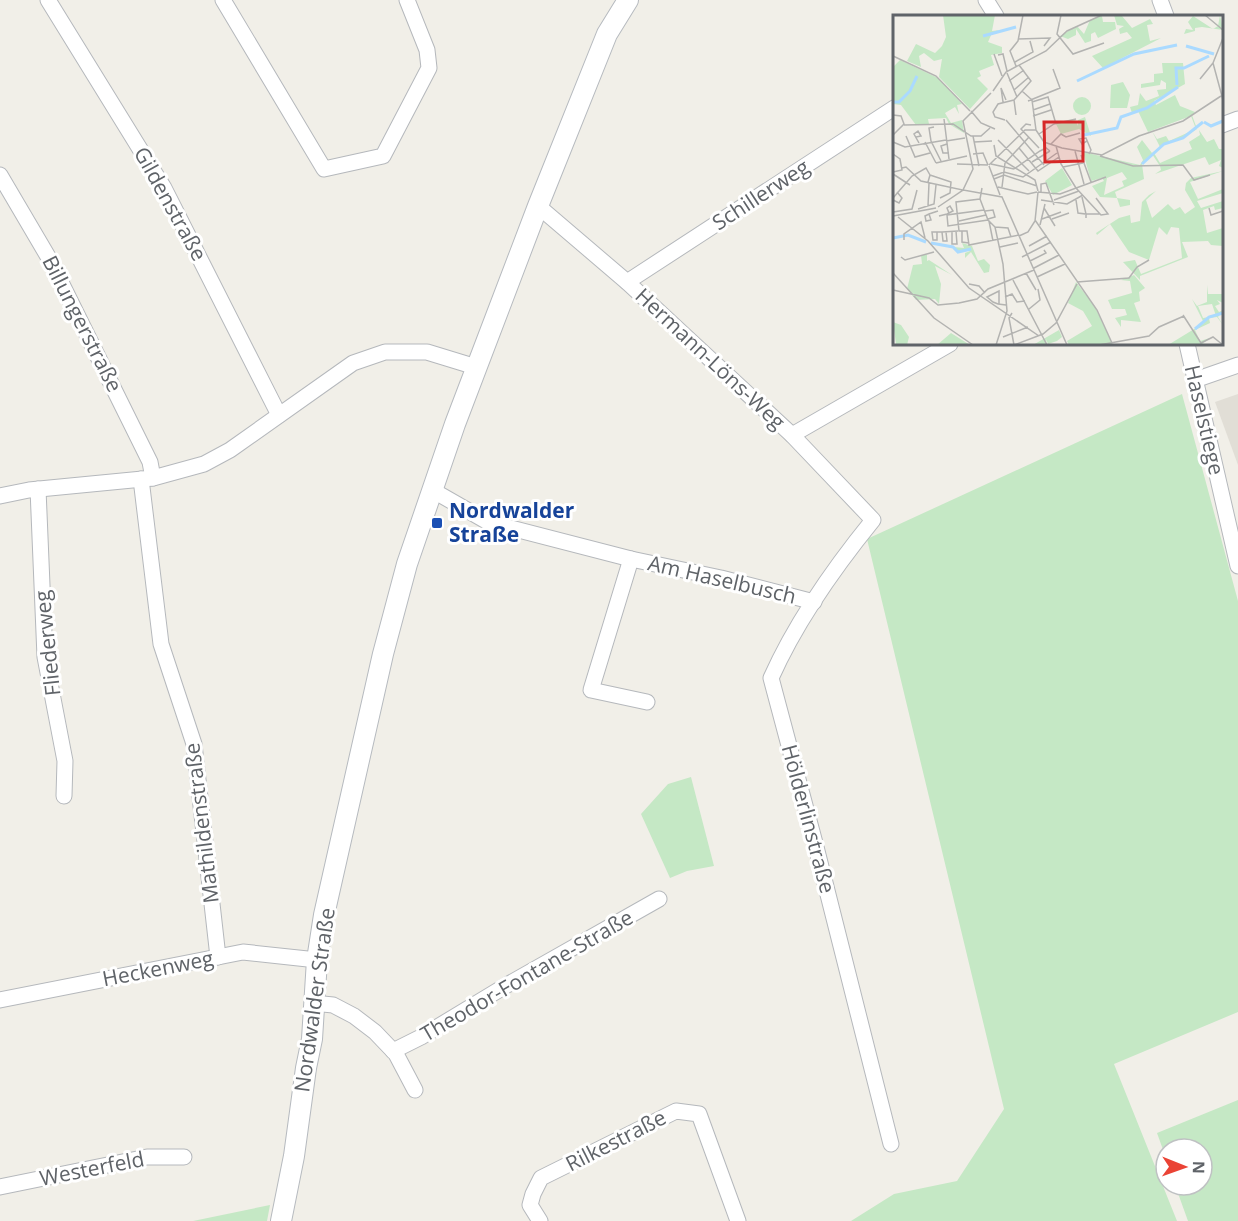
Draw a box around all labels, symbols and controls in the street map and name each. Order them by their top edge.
inset map [893,15,1223,345]
street label: Gildenstraße [128,142,214,265]
street label: Schillerweg [707,152,814,236]
street label: Billungerstraße [36,251,129,397]
street label: Hermann-Löns-Weg [630,281,792,435]
street label: Haselstiege [1179,362,1231,478]
place label: Nordwalder Straße [449,496,575,548]
marker: Nordwalder Straße [430,516,444,530]
street label: Am Haselbusch [645,548,799,610]
street label: Fliederweg [28,589,66,697]
street label: Mathildenstraße [177,741,225,905]
street label: Hölderlinstraße [776,741,842,896]
street label: Theodor-Fontane-Straße [415,903,638,1047]
street label: Nordwalder Straße [287,906,341,1094]
street label: Heckenweg [100,944,216,992]
street label: Rilkestraße [561,1103,670,1177]
north arrow [1154,1137,1214,1197]
street label: Westerfeld [37,1144,147,1192]
text: N [1188,1161,1210,1174]

